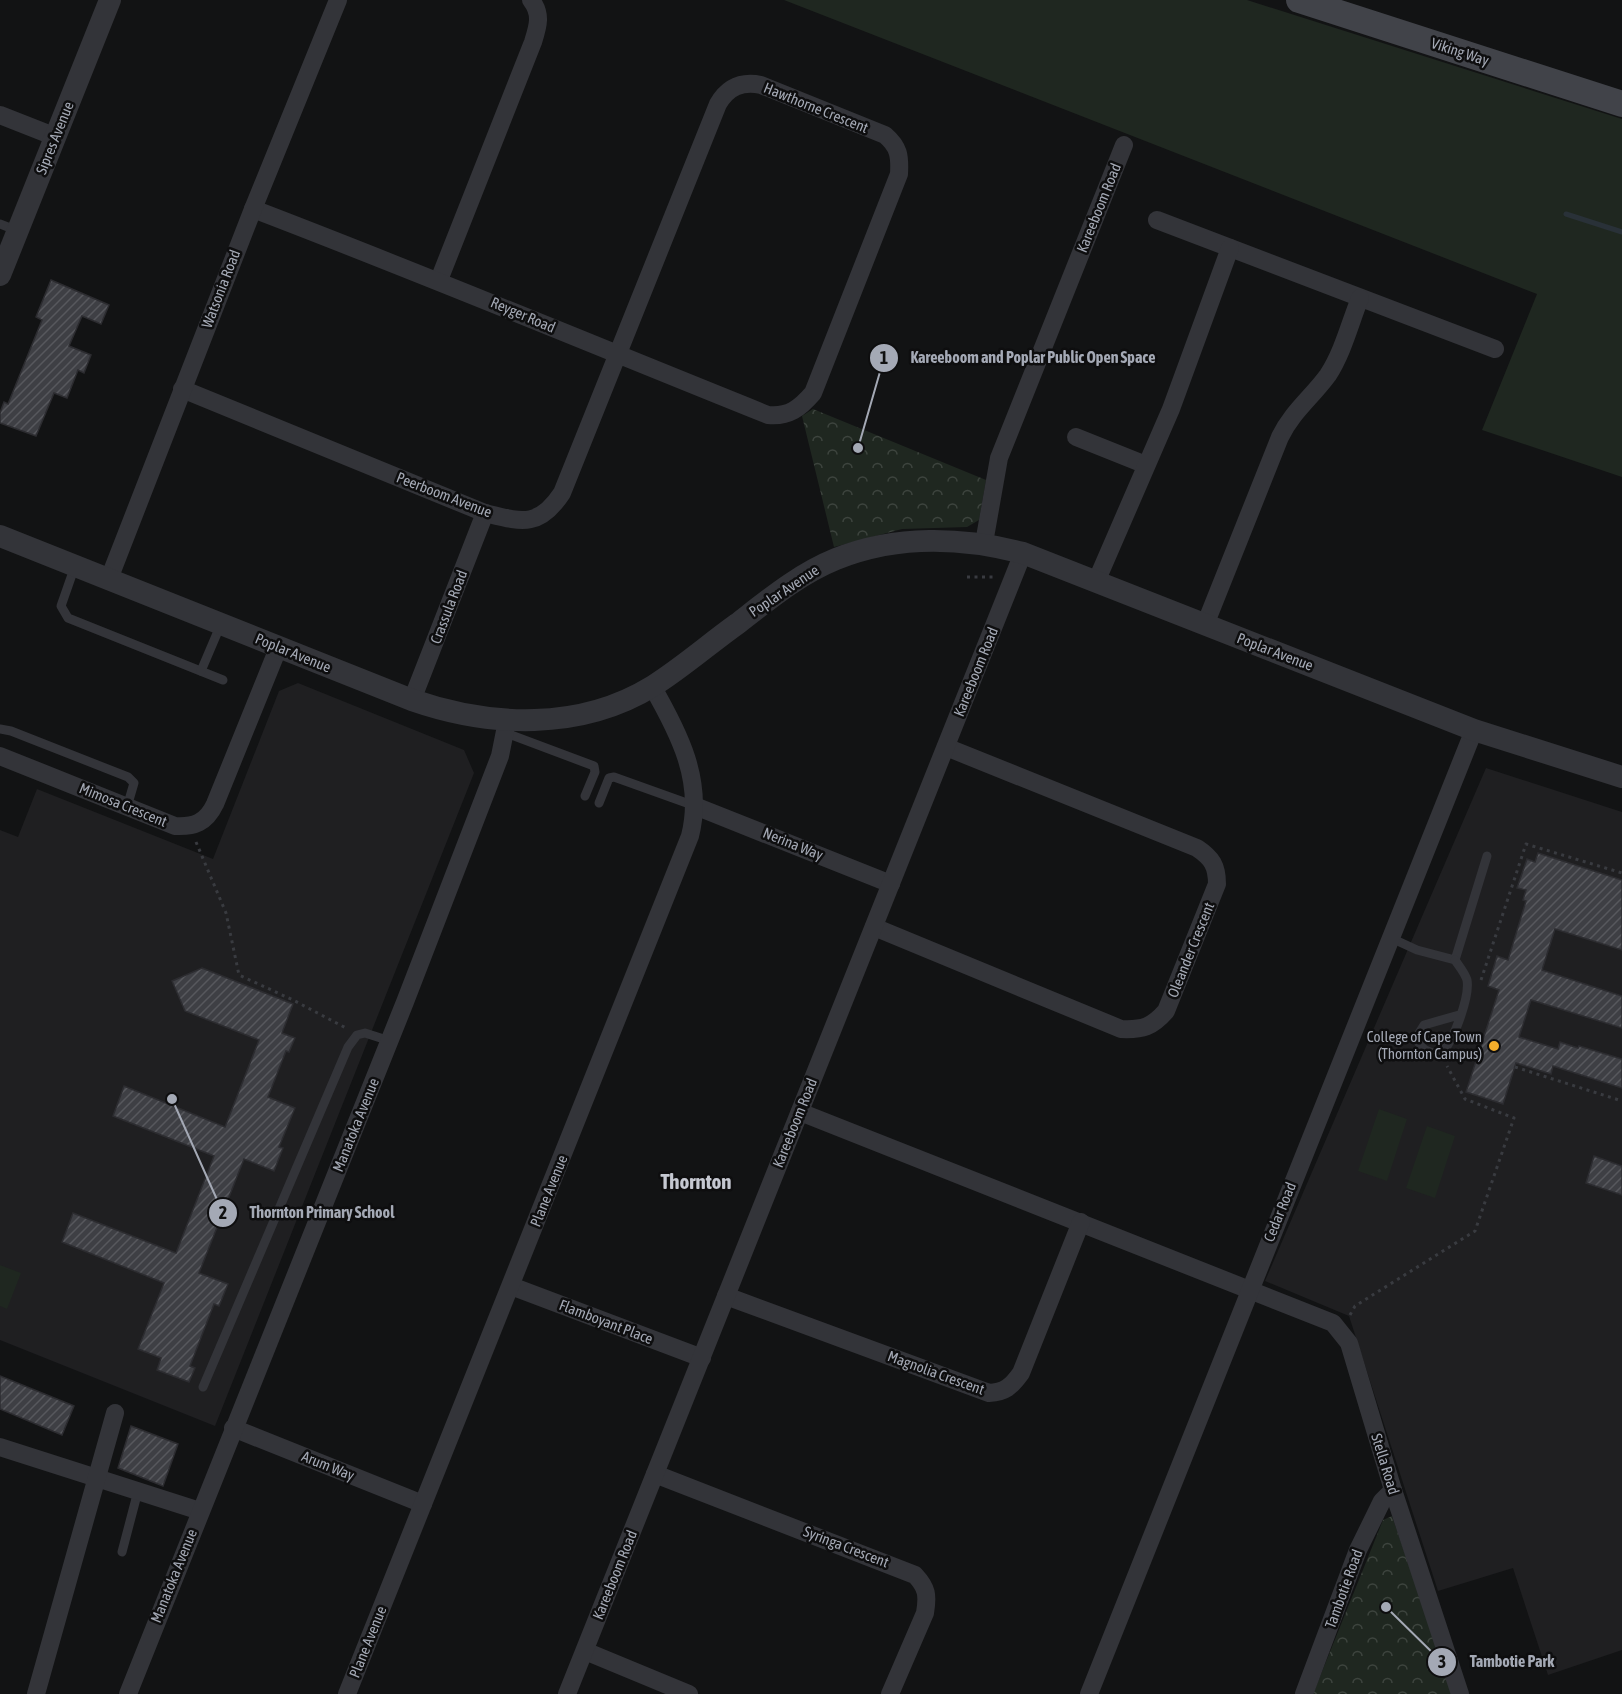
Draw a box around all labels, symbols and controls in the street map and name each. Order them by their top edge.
street label: Viking Way [1429,34,1491,69]
street label: Hawthorne Crescent [762,79,871,136]
street label: Sipres Avenue [32,99,77,177]
street label: Kareeboom Road [1073,161,1124,255]
street label: Watsonia Road [198,247,243,330]
street label: Reyger Road [488,293,558,336]
callout: Kareeboom and Poplar Public Open Space [869,341,1168,375]
text: 1 [880,347,888,368]
text: Kareeboom and Poplar Public Open Space [910,348,1156,366]
street label: Peerboom Avenue [394,469,494,521]
street label: Poplar Avenue [746,561,822,620]
street label: Crassula Road [427,568,470,646]
street label: Kareeboom Road [950,625,1001,719]
street label: Poplar Avenue [1235,629,1316,674]
street label: Poplar Avenue [253,630,334,676]
street label: Mimosa Crescent [77,779,169,830]
street label: Nerina Way [761,824,826,863]
street label: Oleander Crescent [1164,900,1217,1000]
place label: College of Cape Town (Thornton Campus) [1367,1028,1482,1062]
marker: College of Cape Town (Thornton Campus) [1487,1039,1501,1053]
street label: Manatoka Avenue [329,1075,382,1174]
street label: Kareeboom Road [769,1076,820,1170]
street label: Plane Avenue [526,1152,571,1229]
district label: Thornton [660,1169,732,1193]
street label: Cedar Road [1260,1180,1299,1244]
callout: Thornton Primary School [208,1196,406,1230]
text: 2 [219,1202,227,1223]
text: Thornton Primary School [250,1203,395,1221]
street label: Flamboyant Place [557,1296,656,1347]
street label: Magnolia Crescent [886,1347,987,1398]
street label: Stella Road [1368,1431,1403,1496]
street label: Arum Way [299,1447,357,1484]
street label: Syringa Crescent [801,1522,891,1571]
street label: Manatoka Avenue [147,1526,200,1625]
street label: Kareeboom Road [589,1528,640,1622]
street label: Tambotie Road [1321,1547,1366,1631]
street label: Plane Avenue [345,1603,390,1680]
callout: Tambotie Park [1427,1645,1566,1679]
text: 3 [1438,1651,1446,1672]
text: Tambotie Park [1470,1652,1555,1670]

